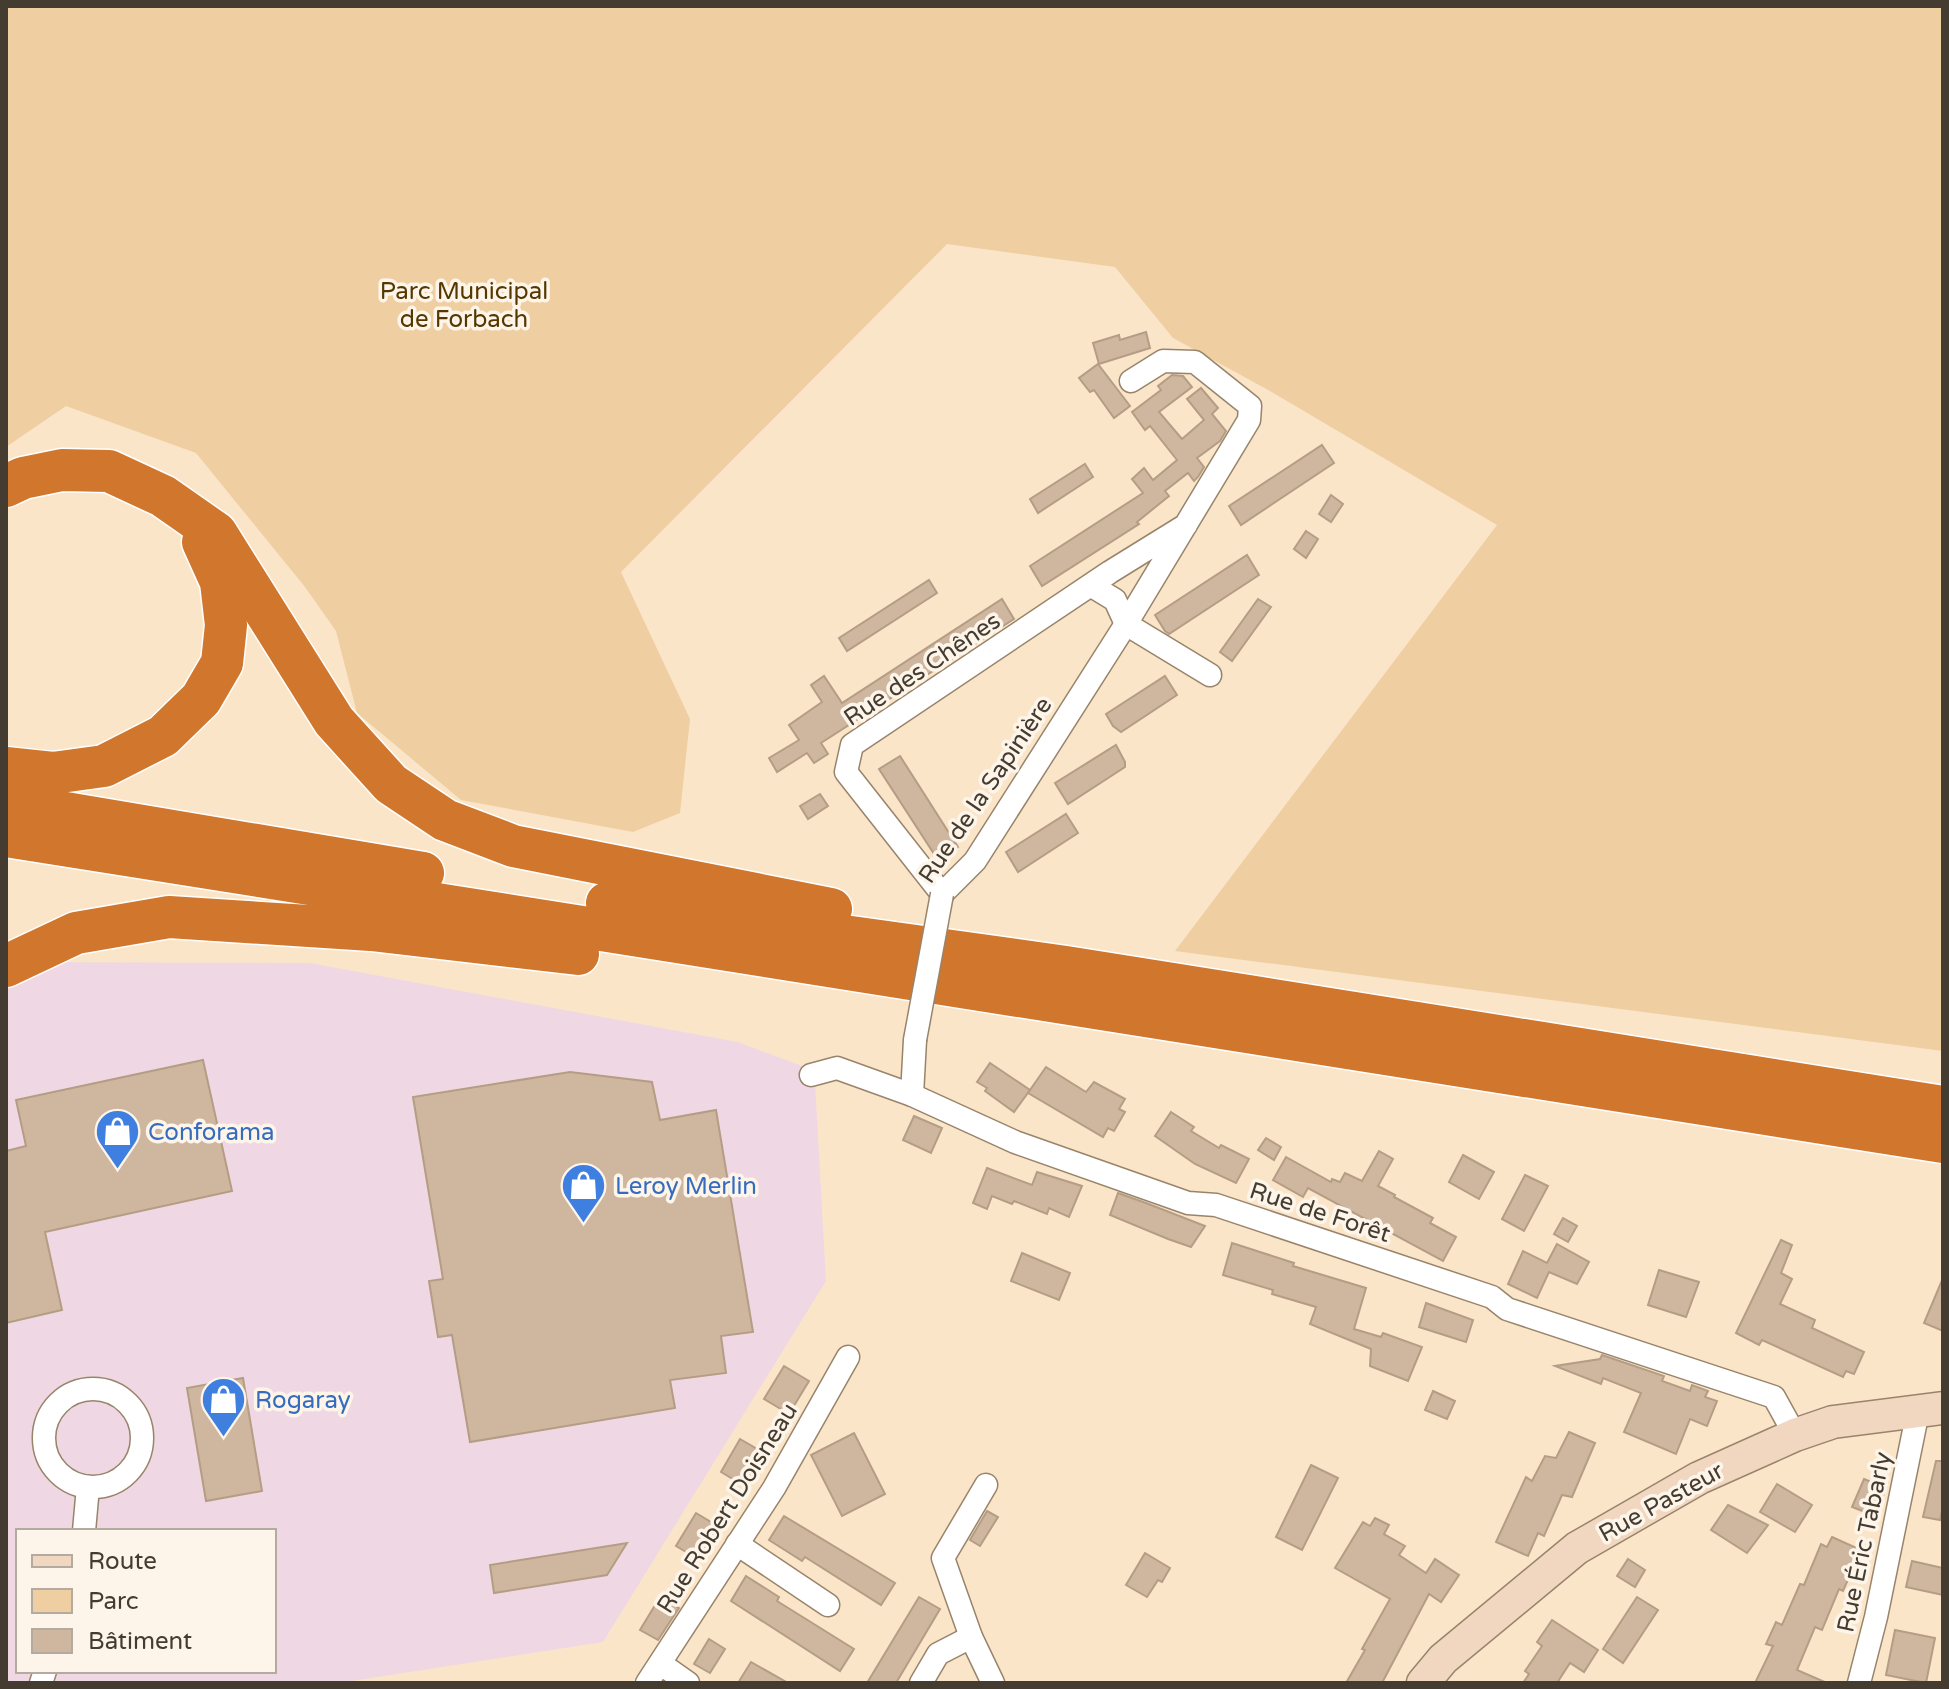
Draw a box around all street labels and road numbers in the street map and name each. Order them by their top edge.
street label: Rue des Chênes [838,606,1006,732]
street label: Rue de la Sapinière [912,692,1058,889]
street label: Rue de Forêt [1246,1176,1394,1249]
street label: Rue Robert Doisneau [651,1398,804,1619]
street label: Rue Éric Tabarly [1830,1449,1898,1635]
street label: Rue Pasteur [1594,1456,1729,1549]

